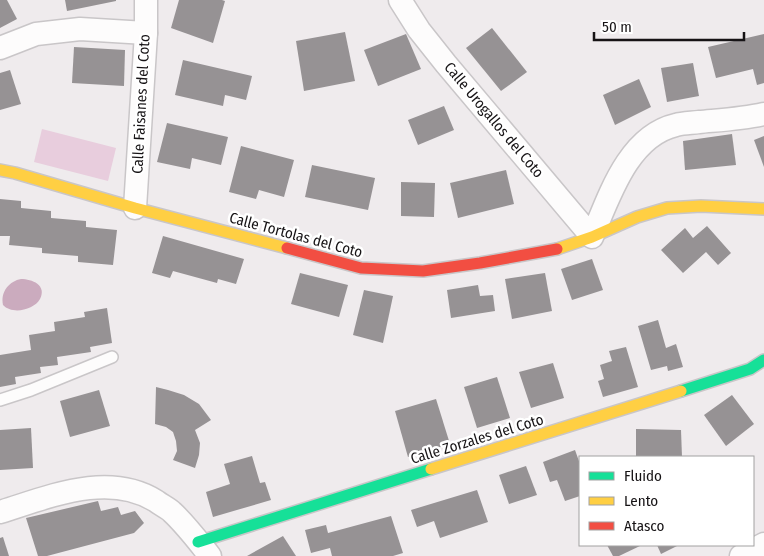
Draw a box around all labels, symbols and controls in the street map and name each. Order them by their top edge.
scale bar [594,10,744,42]
text: 50 m [602,18,632,36]
street label: Calle Faisanes del Coto [128,34,154,174]
street label: Calle Urogallos del Coto [440,59,548,182]
street label: Calle Tortolas del Coto [227,209,365,261]
street label: Calle Zorzales del Coto [408,410,546,468]
legend [579,456,754,546]
text: Fluido [624,467,662,485]
text: Lento [624,492,658,510]
text: Atasco [624,517,664,535]

